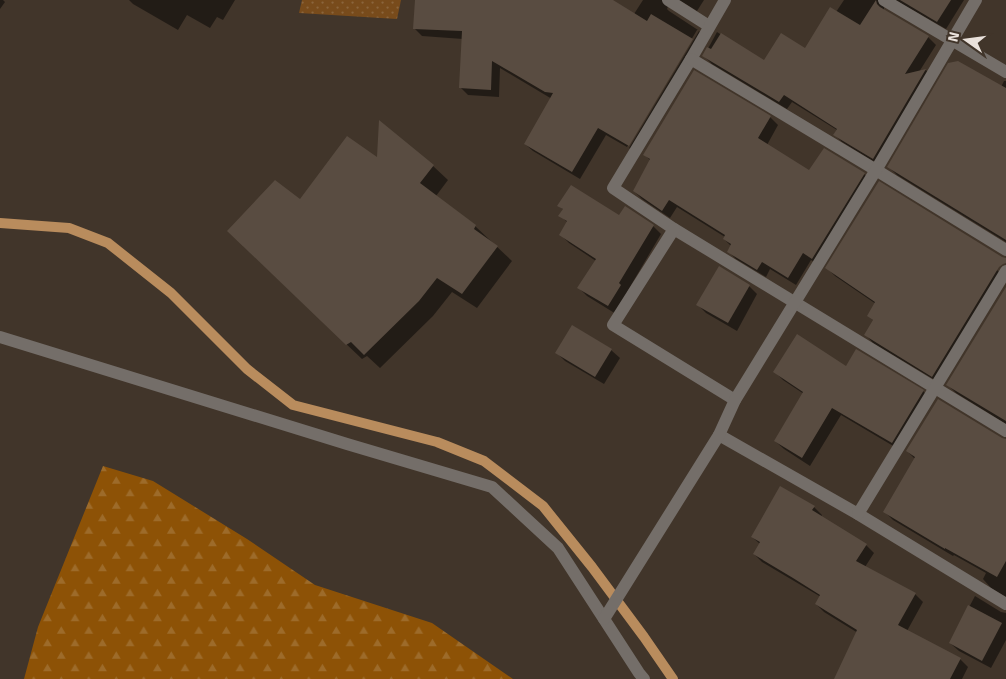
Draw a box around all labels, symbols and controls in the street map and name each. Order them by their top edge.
north arrow [941,15,991,65]
text: N [944,30,963,44]

